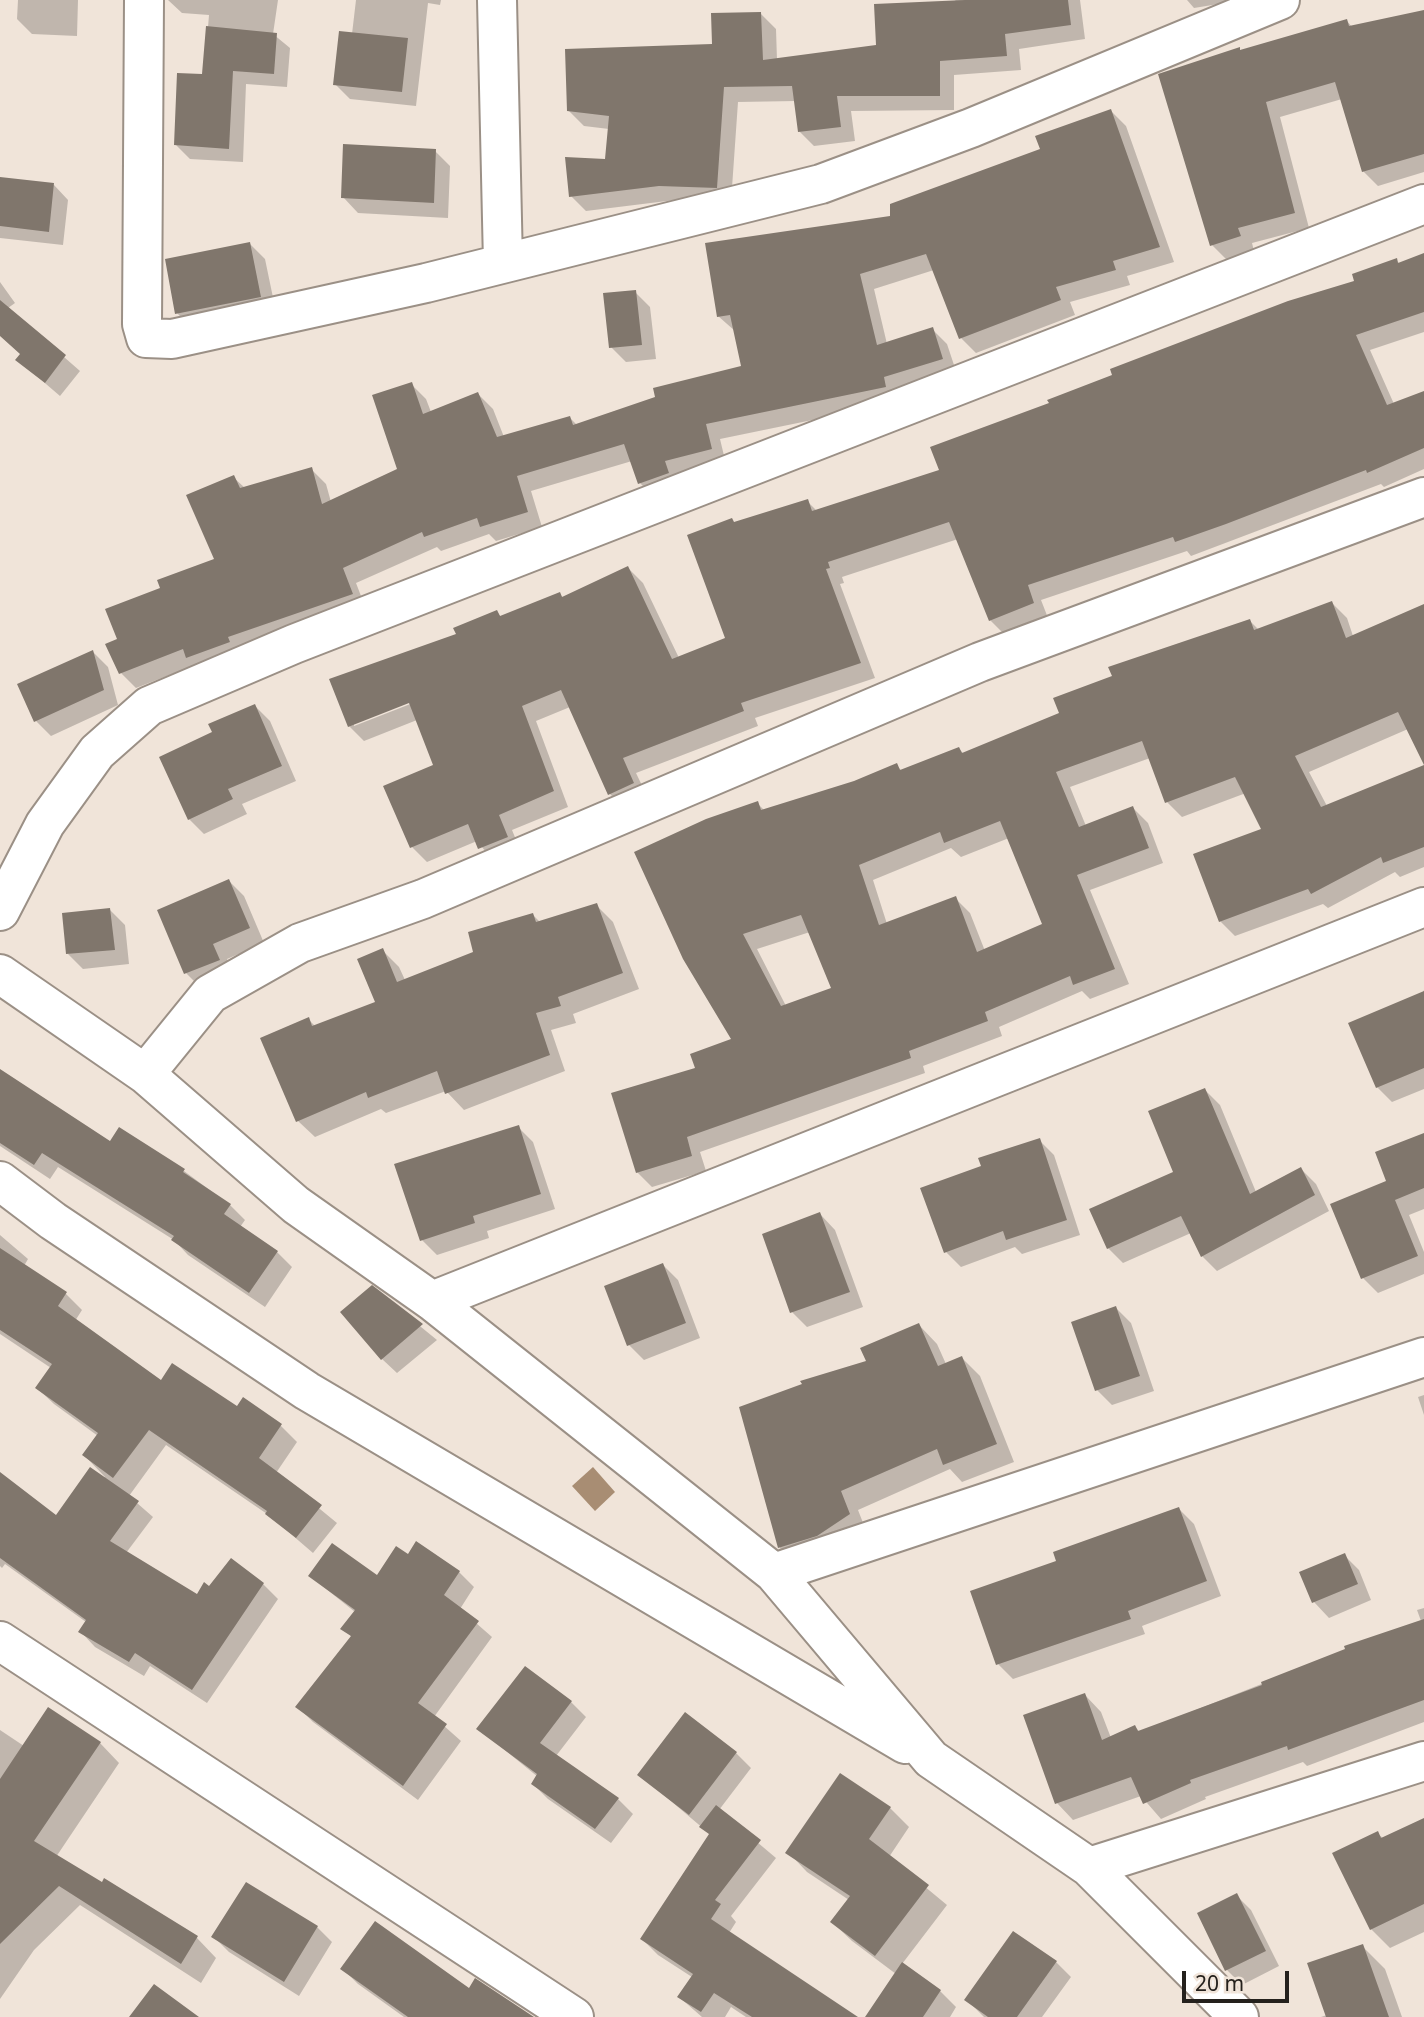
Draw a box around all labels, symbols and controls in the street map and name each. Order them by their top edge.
scale bar [1186,1958,1293,2002]
text: 20 m [1195,1969,1244,1997]

